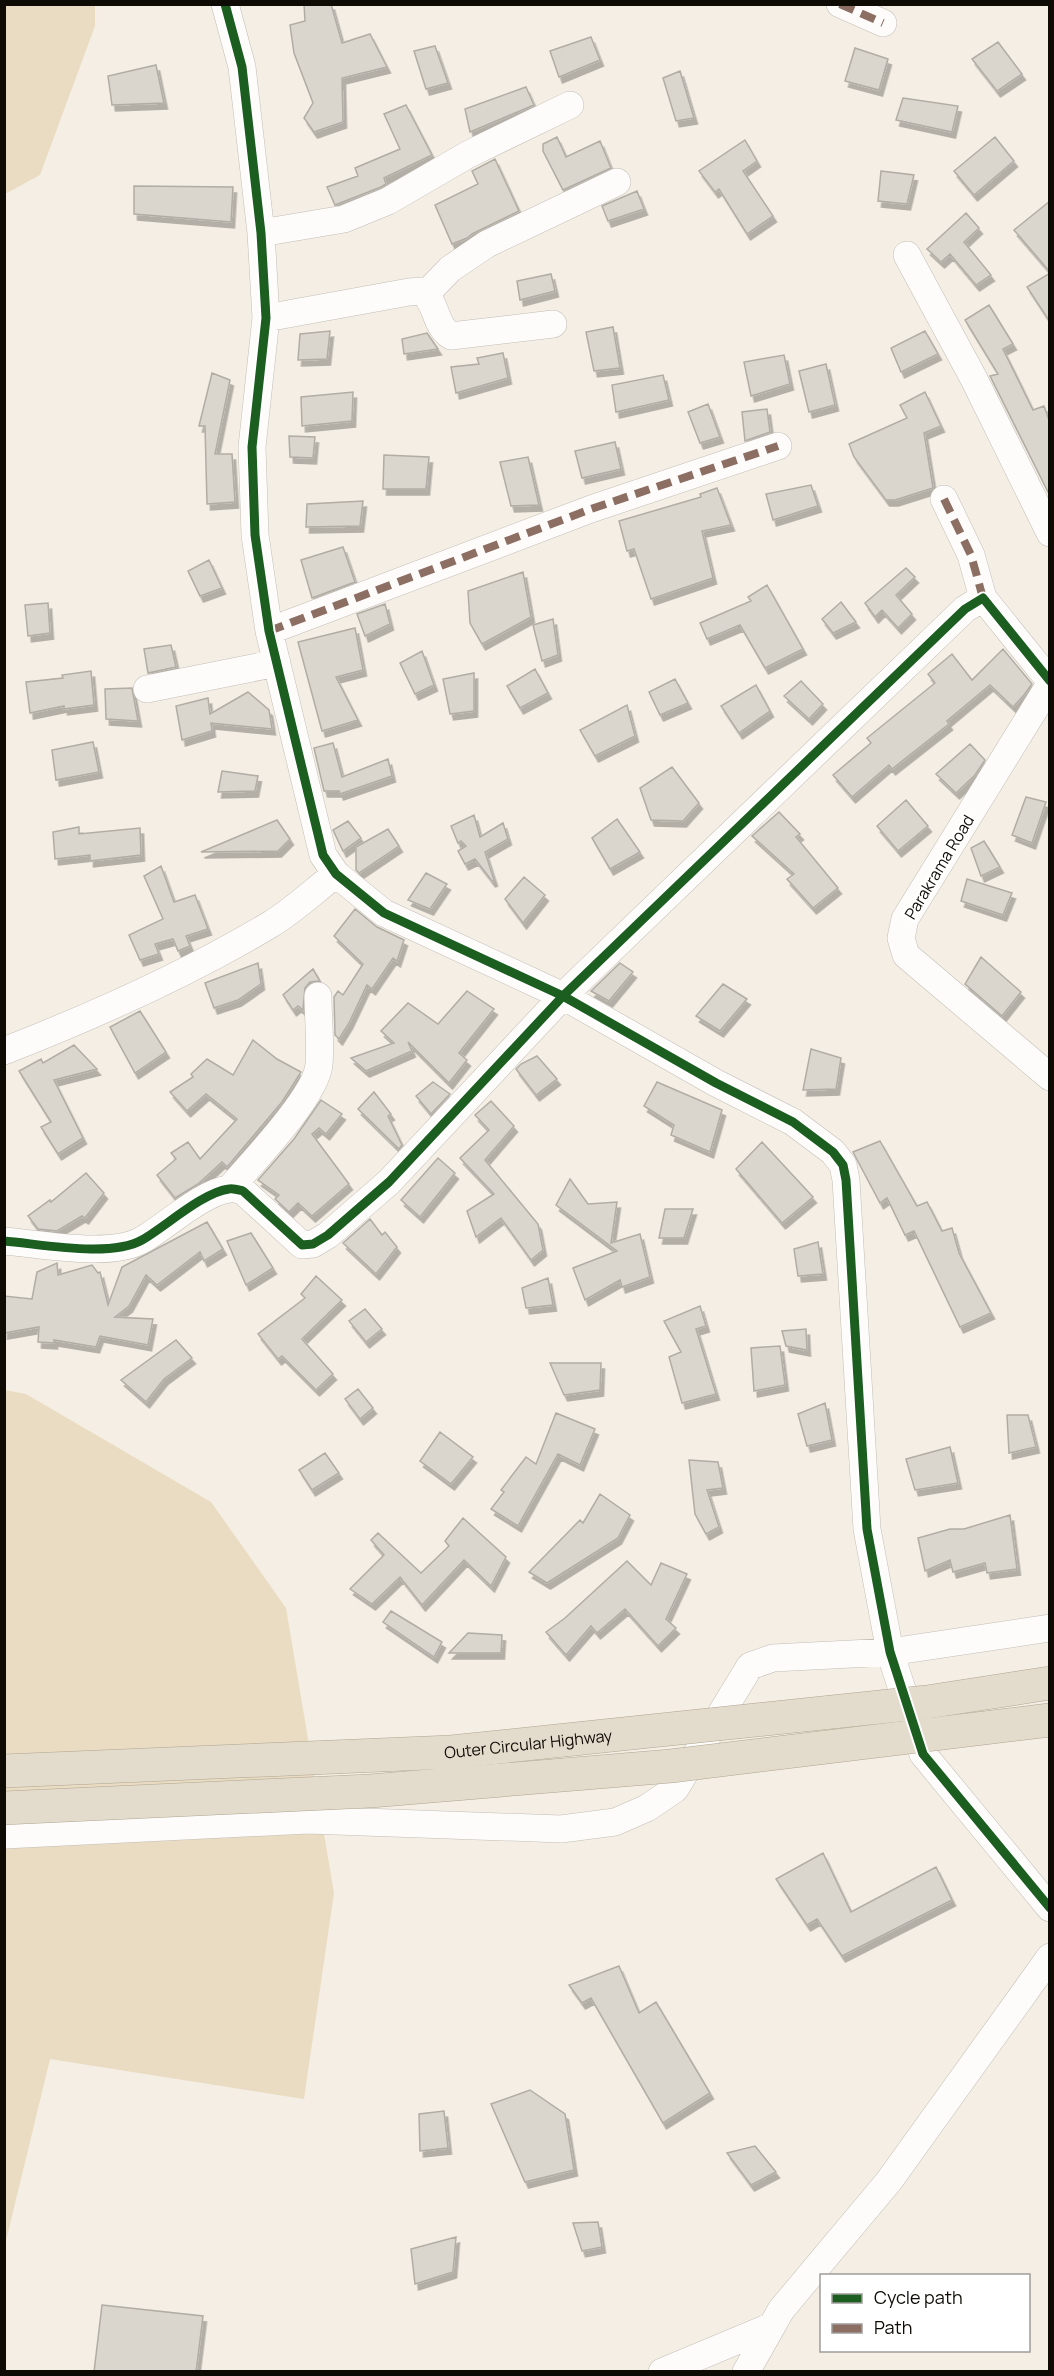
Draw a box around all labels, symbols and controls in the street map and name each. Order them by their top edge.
street label: Parakrama Road [899,811,979,923]
street label: Outer Circular Highway [444,1724,614,1763]
legend [820,2274,1030,2352]
text: Cycle path [874,2285,963,2309]
text: Path [874,2315,912,2339]

